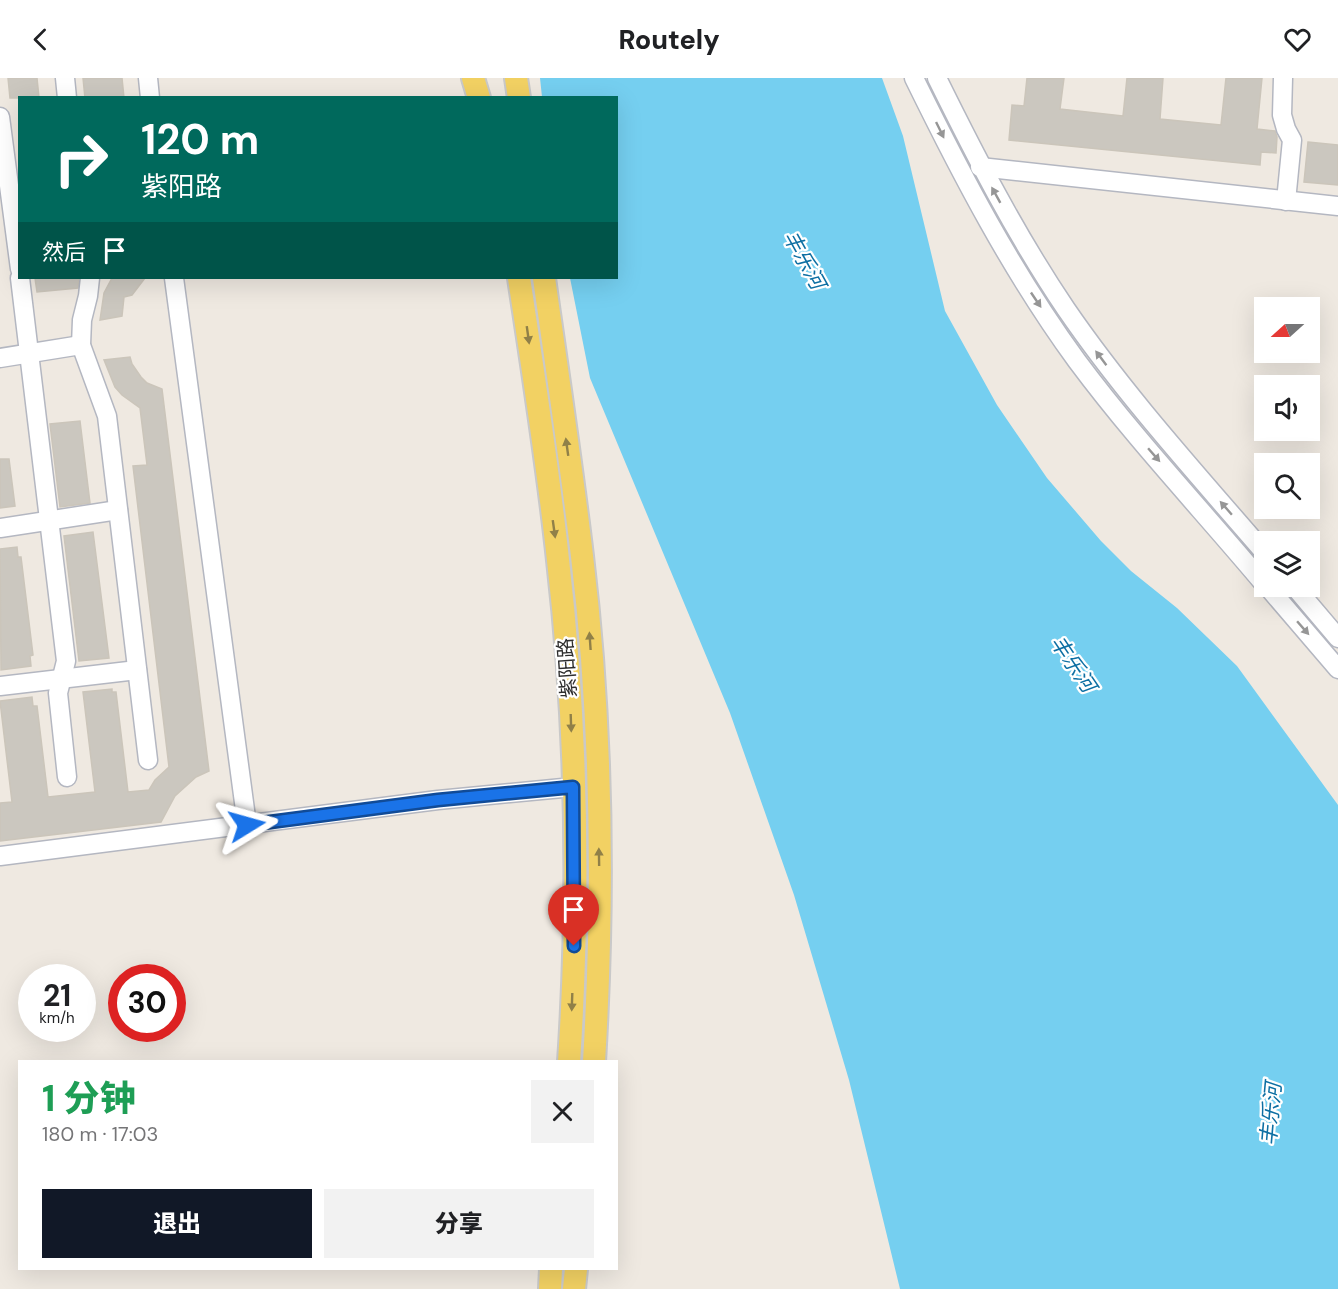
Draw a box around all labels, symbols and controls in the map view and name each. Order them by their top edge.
text: Routely [618,22,720,57]
icon: back [24,23,57,56]
icon: heart [1281,23,1314,56]
text: 120 m [141,112,259,167]
icon: right [42,120,120,198]
one-way arrow [935,122,944,139]
text: 紫阳路 [141,169,222,204]
one-way arrow [991,186,1001,203]
water label: 丰乐河 [776,226,833,298]
icon: arrive [98,234,131,267]
text: 然后 [42,238,86,267]
one-way arrow [1030,292,1041,308]
north arrow [1254,297,1320,363]
map controls [1254,297,1320,597]
one-way arrow [523,326,532,345]
one-way arrow [1095,350,1108,366]
button: sound [1254,375,1320,441]
one-way arrow [563,438,572,457]
one-way arrow [1147,447,1161,462]
button: search [1254,453,1320,519]
one-way arrow [1220,500,1233,516]
one-way arrow [549,519,559,538]
button: layers [1254,531,1320,597]
one-way arrow [1296,620,1309,636]
water label: 丰乐河 [1044,630,1104,701]
one-way arrow [585,631,595,650]
street label: 紫阳路 [552,637,582,699]
one-way arrow [566,713,575,732]
position arrow [215,793,279,857]
one-way arrow [594,847,604,866]
pin [548,884,599,946]
icon: arrive [557,893,590,926]
speed limit sign: 30 [108,964,186,1042]
text: 21 [43,976,71,1015]
one-way arrow [567,992,577,1011]
text: km/h [39,1008,75,1028]
text: 1 分钟 [42,1075,136,1122]
water label: 丰乐河 [1254,1077,1288,1147]
button: close [531,1080,594,1143]
text: 180 m · 17:03 [42,1121,158,1147]
button: 退出 [42,1189,312,1258]
button: 分享 [324,1189,594,1258]

